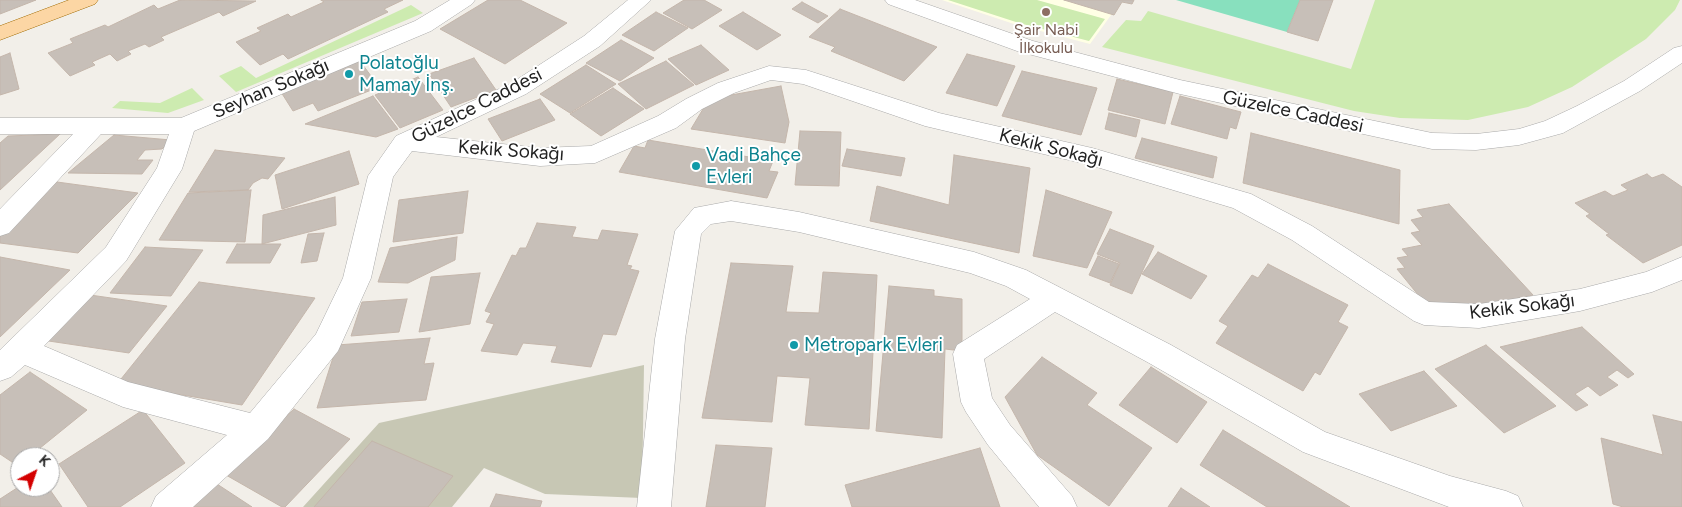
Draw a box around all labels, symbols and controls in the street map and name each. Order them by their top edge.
marker: Şair Nabi İlkokulu [1040,6,1052,18]
place label: Şair Nabi İlkokulu [1014,20,1078,58]
place label: Polatoğlu Mamay İnş. [359,52,454,96]
street label: Seyhan Sokağı [209,54,333,124]
street label: Güzelce Caddesi [408,63,546,149]
marker: Polatoğlu Mamay İnş. [343,68,355,80]
street label: Güzelce Caddesi [1220,86,1366,138]
street label: Kekik Sokağı [997,124,1105,172]
street label: Kekik Sokağı [457,136,565,166]
place label: Vadi Bahçe Evleri [706,144,801,188]
marker: Vadi Bahçe Evleri [690,160,702,172]
street label: Kekik Sokağı [1468,289,1576,325]
place label: Metropark Evleri [804,334,943,356]
marker: Metropark Evleri [788,339,800,351]
north arrow [10,447,60,497]
text: K [35,452,54,471]

